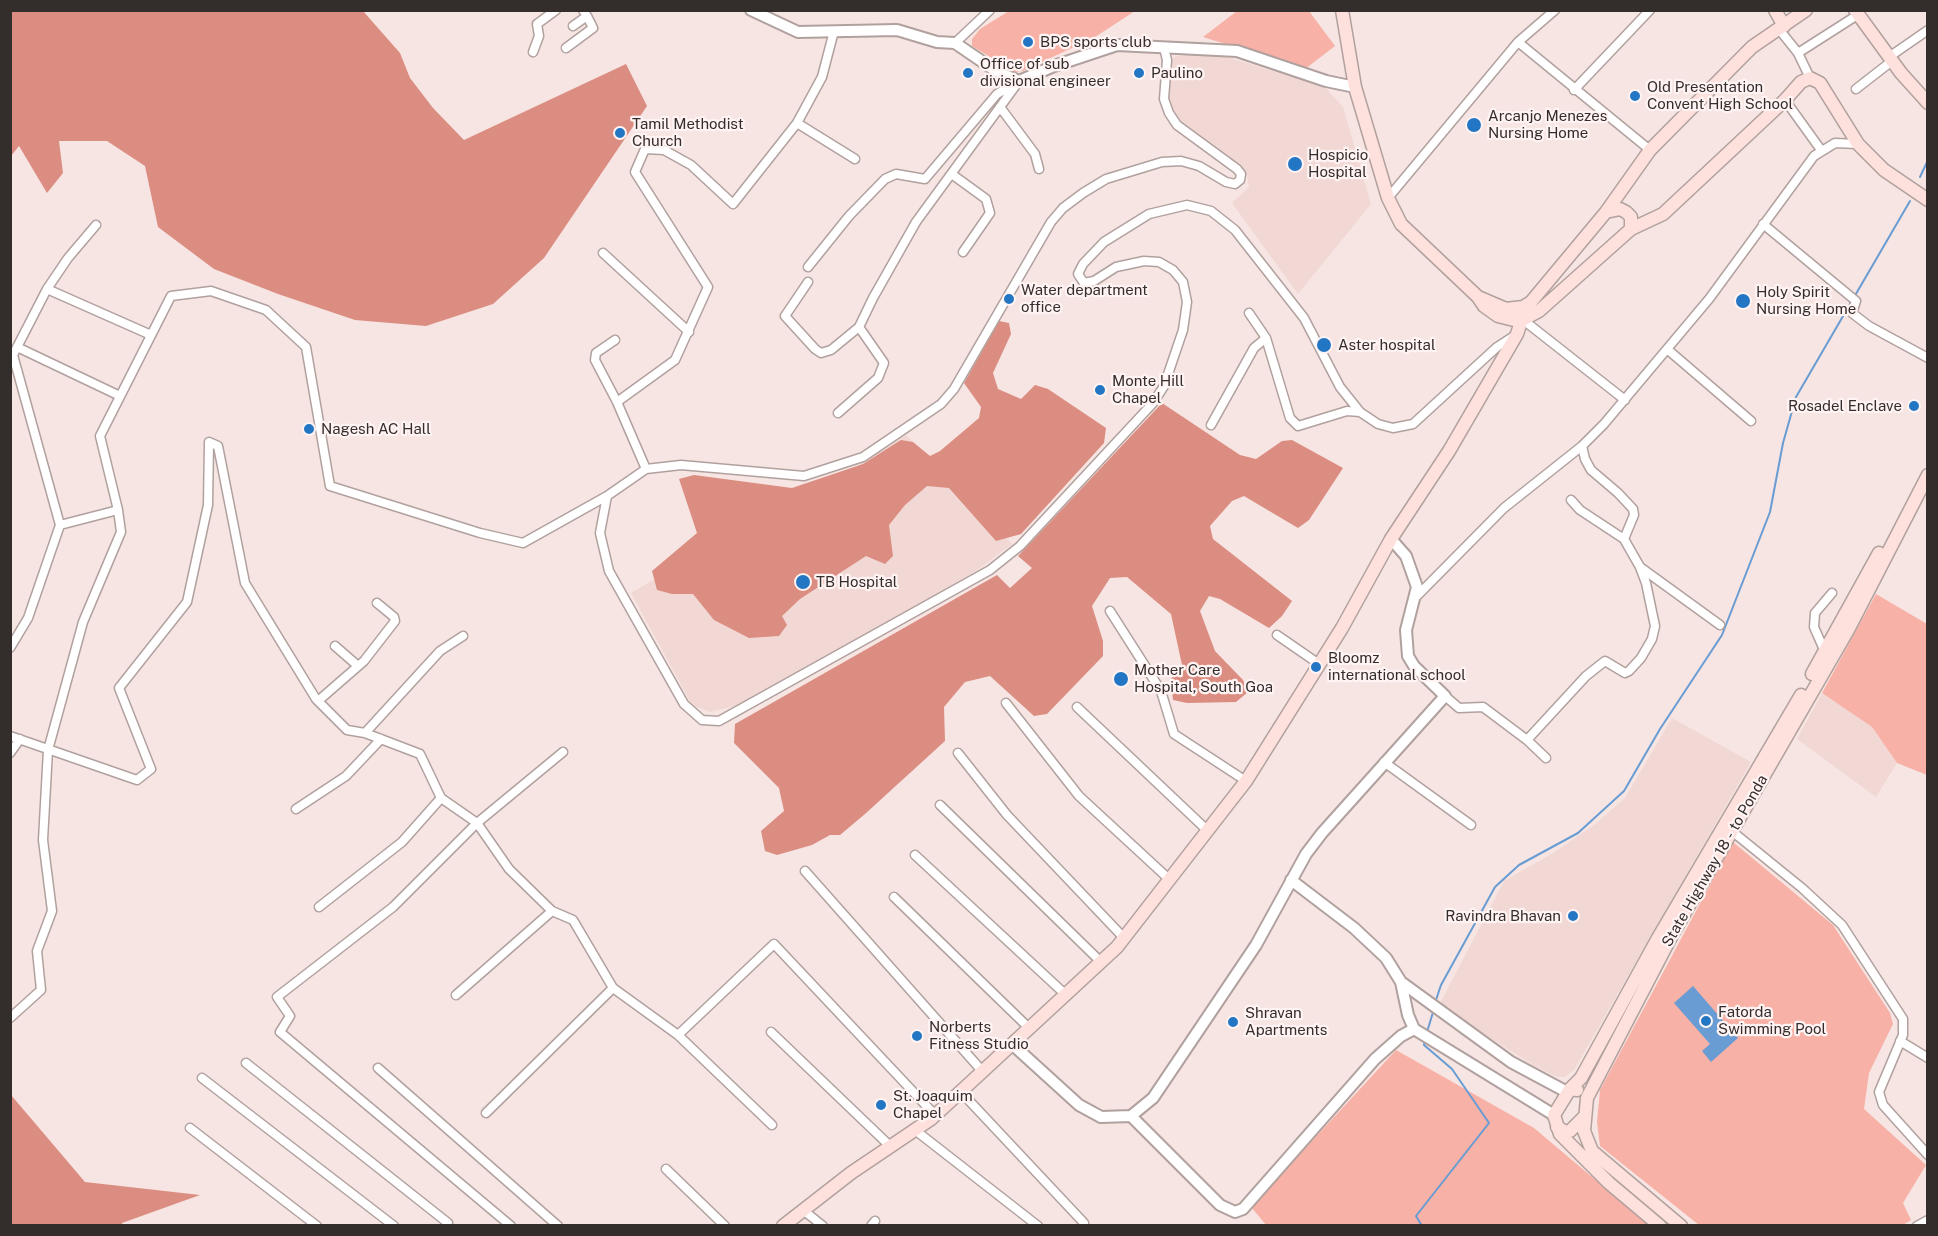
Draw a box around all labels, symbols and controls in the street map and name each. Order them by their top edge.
place label: BPS sports club [1040,33,1151,51]
marker: BPS sports club [1021,35,1035,49]
place label: Office of sub divisional engineer [980,55,1111,90]
place label: Paulino [1151,64,1203,82]
marker: Office of sub divisional engineer [961,66,975,80]
marker: Paulino [1132,66,1146,80]
place label: Old Presentation Convent High School [1647,78,1793,113]
marker: Old Presentation Convent High School [1628,89,1642,103]
place label: Arcanjo Menezes Nursing Home [1488,107,1607,142]
place label: Tamil Methodist Church [632,115,744,150]
marker: Arcanjo Menezes Nursing Home [1465,116,1483,134]
marker: Tamil Methodist Church [613,126,627,140]
place label: Hospicio Hospital [1308,146,1368,181]
marker: Hospicio Hospital [1286,155,1304,173]
place label: Water department office [1021,281,1148,316]
place label: Holy Spirit Nursing Home [1756,283,1856,318]
marker: Water department office [1002,292,1016,306]
marker: Holy Spirit Nursing Home [1734,292,1752,310]
marker: Aster hospital [1315,336,1333,354]
place label: Aster hospital [1338,336,1435,354]
place label: Monte Hill Chapel [1112,372,1184,407]
marker: Monte Hill Chapel [1093,383,1107,397]
place label: Rosadel Enclave [1788,397,1902,415]
marker: Rosadel Enclave [1907,399,1921,413]
place label: Nagesh AC Hall [321,420,431,438]
marker: Nagesh AC Hall [302,422,316,436]
marker: TB Hospital [794,573,812,591]
place label: TB Hospital [816,573,897,591]
place label: Bloomz international school [1328,649,1466,684]
marker: Bloomz international school [1309,660,1323,674]
place label: Mother Care Hospital, South Goa [1134,661,1273,696]
marker: Mother Care Hospital, South Goa [1112,670,1130,688]
street label: State Highway 18 - to Ponda [1658,772,1772,950]
place label: Ravindra Bhavan [1445,907,1561,925]
marker: Ravindra Bhavan [1566,909,1580,923]
place label: Fatorda Swimming Pool [1718,1003,1826,1038]
place label: Shravan Apartments [1245,1004,1327,1039]
marker: Fatorda Swimming Pool [1699,1014,1713,1028]
marker: Shravan Apartments [1226,1015,1240,1029]
place label: Norberts Fitness Studio [929,1018,1029,1053]
marker: Norberts Fitness Studio [910,1029,924,1043]
place label: St. Joaquim Chapel [893,1087,973,1122]
marker: St. Joaquim Chapel [874,1098,888,1112]

